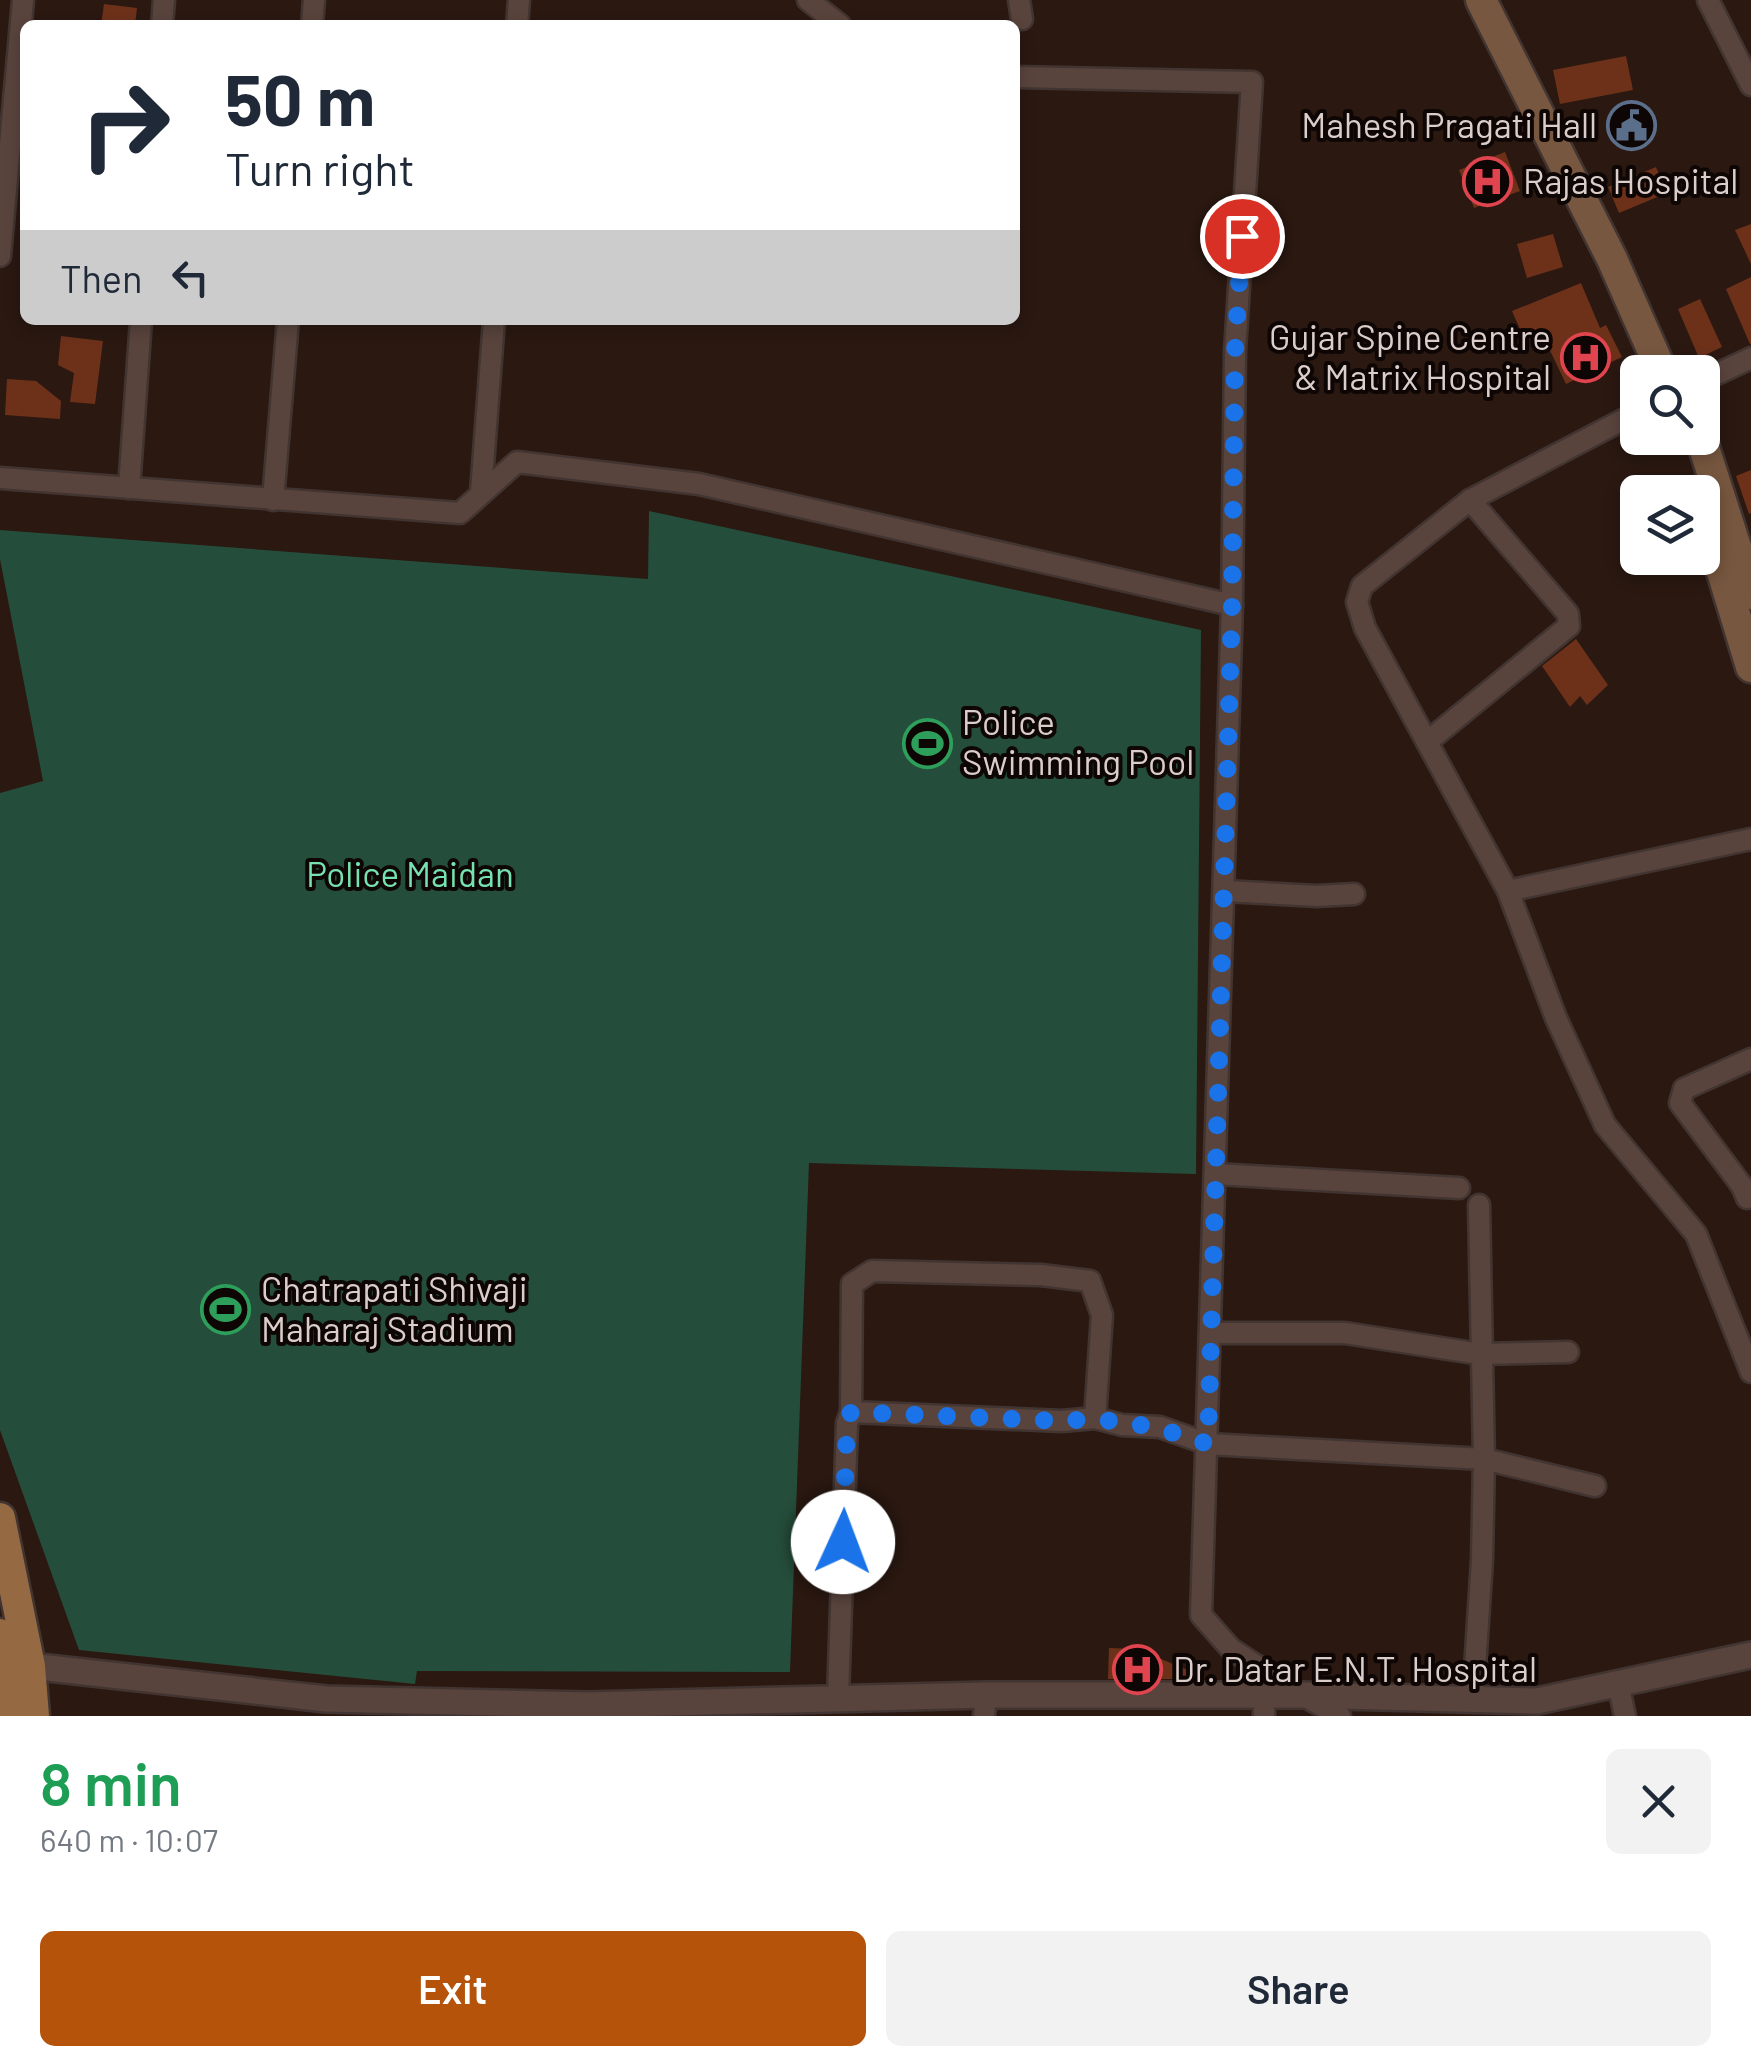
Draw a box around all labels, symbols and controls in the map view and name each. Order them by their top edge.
text: 50 m [225,56,375,140]
icon: right [60,60,190,190]
public building icon: Mahesh Pragati Hall [1606,100,1658,152]
place label: Mahesh Pragati Hall [1301,103,1597,145]
text: Turn right [225,141,415,195]
hospital icon: Rajas Hospital [1462,156,1514,208]
place label: Rajas Hospital [1523,159,1738,201]
pin [1200,194,1285,279]
icon: arrive [1215,209,1270,264]
icon: left [163,250,218,305]
text: Then [60,255,143,301]
place label: Gujar Spine Centre & Matrix Hospital [1269,315,1551,397]
hospital icon: Gujar Spine Centre & Matrix Hospital [1560,332,1612,384]
map controls [1620,355,1720,575]
button: search [1620,355,1720,455]
button: layers [1620,475,1720,575]
place label: Police Swimming Pool [962,700,1194,782]
sports icon: Police Swimming Pool [901,717,953,769]
park label: Police Maidan [306,852,514,894]
place label: Chatrapati Shivaji Maharaj Stadium [261,1267,528,1349]
sports icon: Chatrapati Shivaji Maharaj Stadium [200,1284,252,1336]
position arrow [791,1490,895,1594]
hospital icon: Dr. Datar E.N.T. Hospital [1112,1644,1164,1696]
place label: Dr. Datar E.N.T. Hospital [1173,1647,1537,1689]
text: 8 min [40,1746,182,1818]
button: close [1606,1749,1711,1854]
text: 640 m · 10:07 [40,1820,218,1858]
button: Exit [40,1931,866,2046]
button: Share [886,1931,1711,2046]

